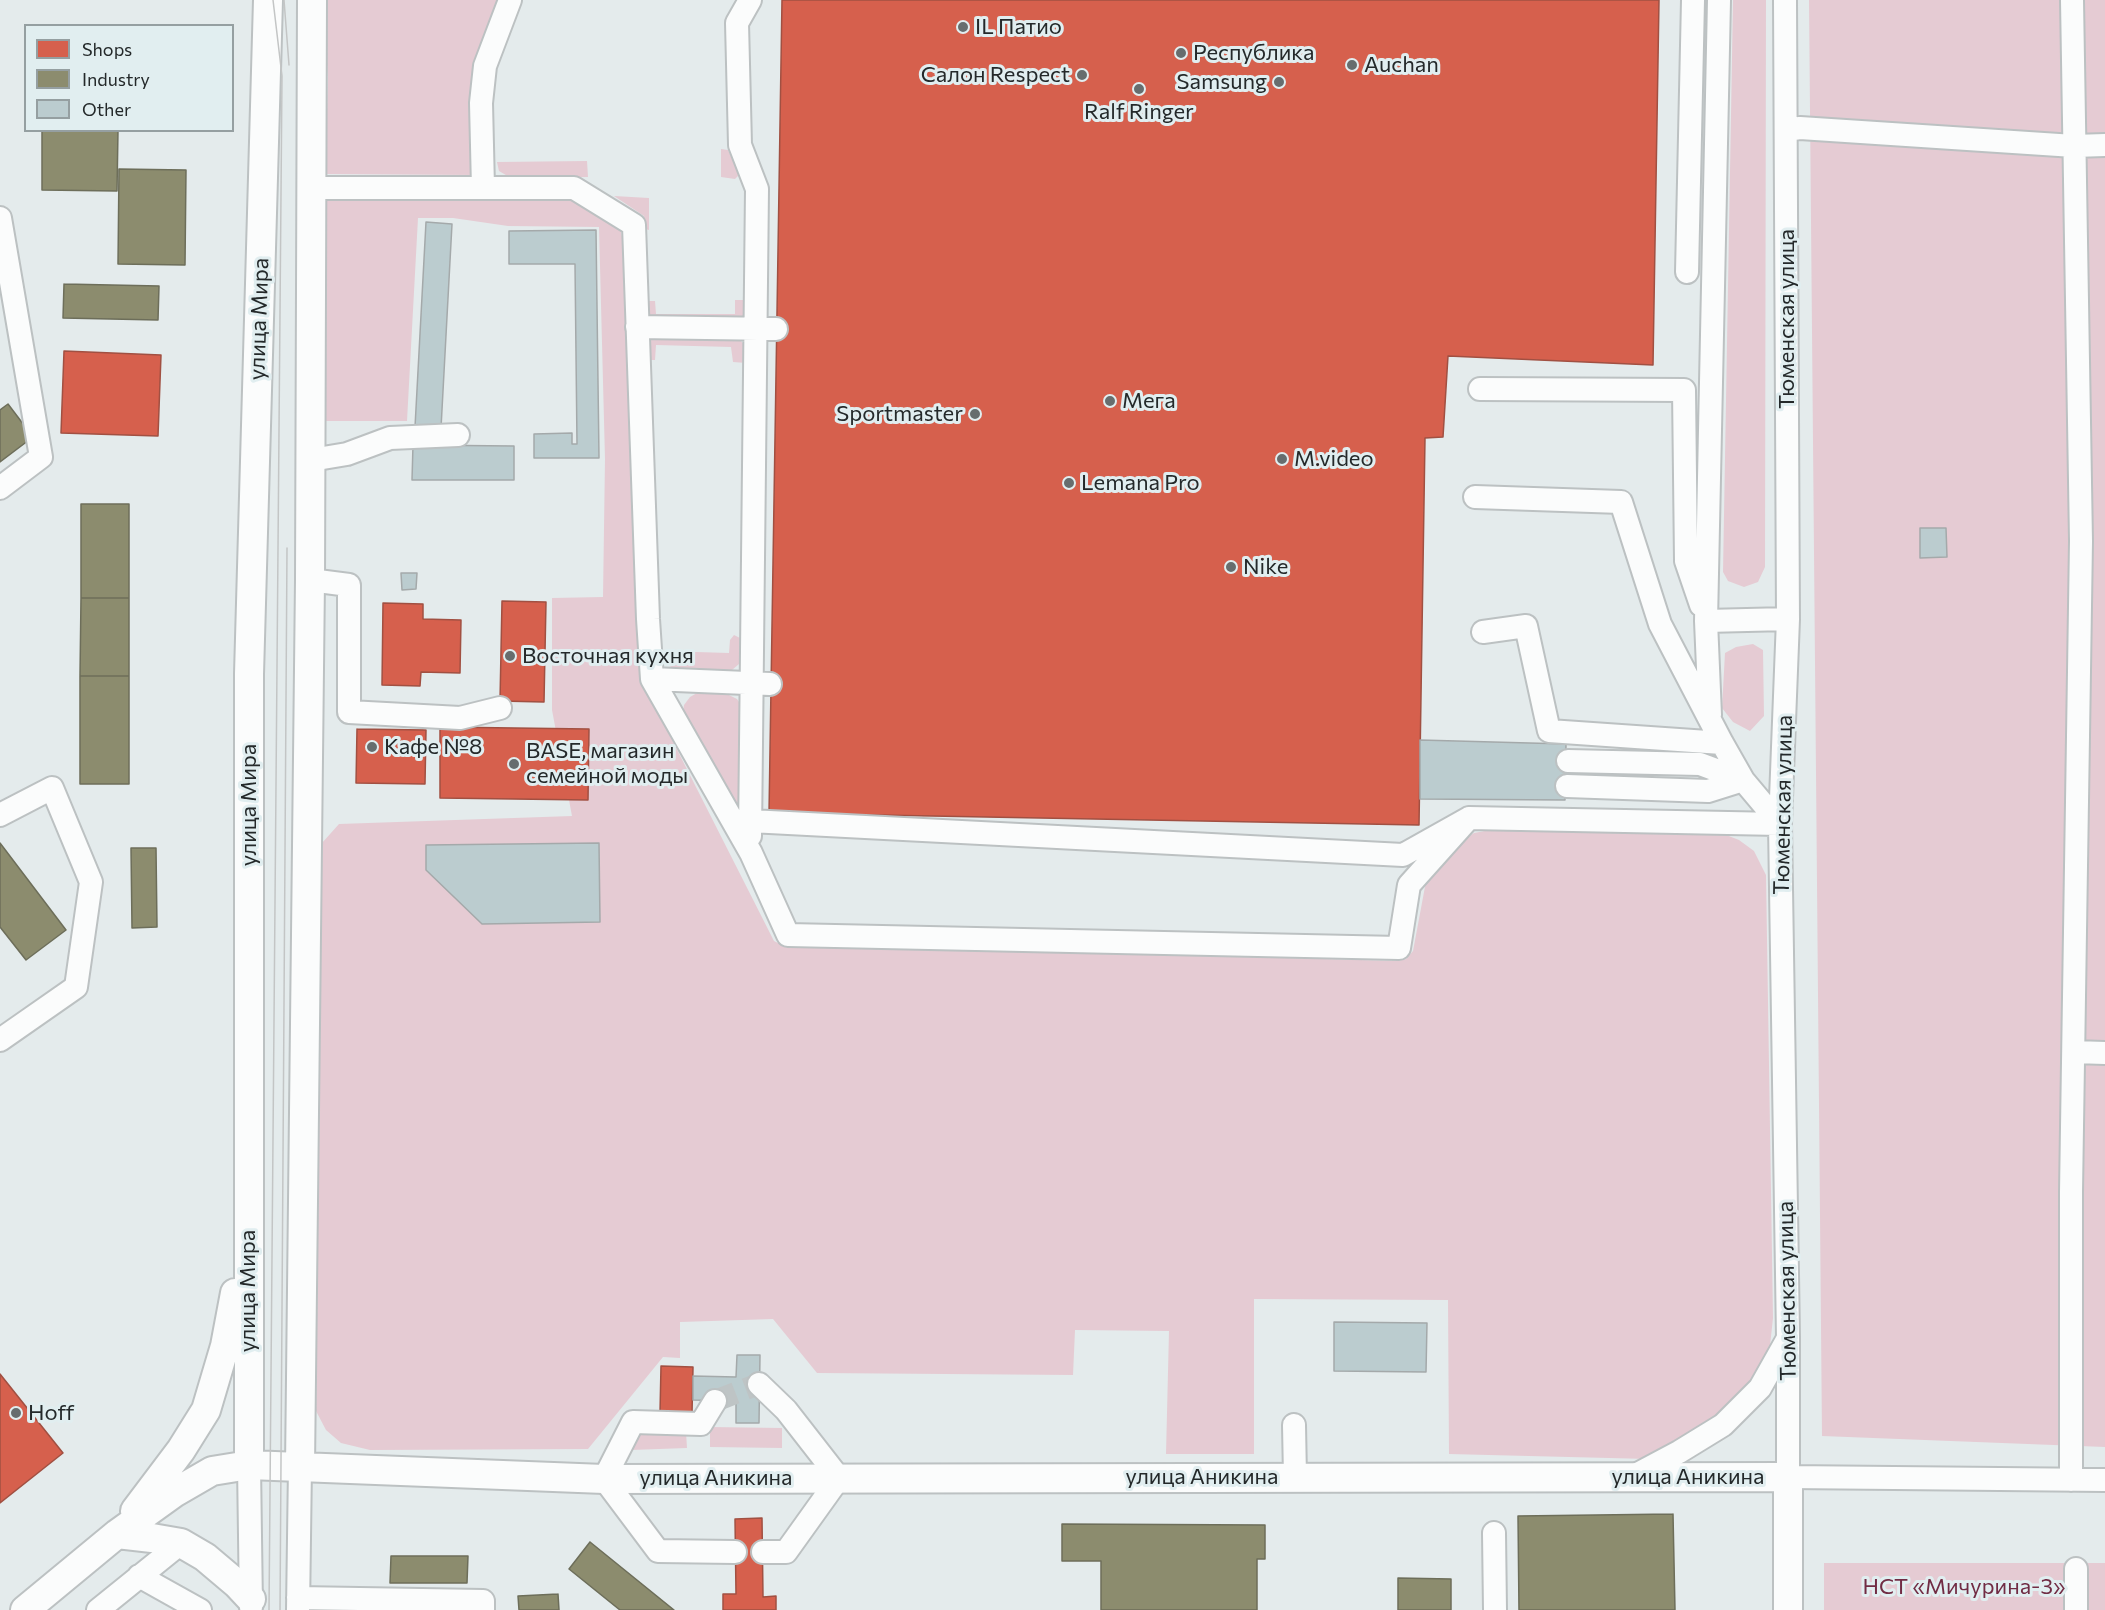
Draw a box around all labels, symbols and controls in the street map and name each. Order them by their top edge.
place label: IL Патио [975,14,1062,40]
marker: IL Патио [956,20,970,34]
legend [24,24,234,132]
text: Shops [82,38,132,60]
place label: Республика [1193,40,1314,66]
marker: Республика [1174,46,1188,60]
place label: Auchan [1364,52,1439,78]
marker: Auchan [1345,58,1359,72]
place label: Салон Respect [921,62,1070,88]
text: Industry [82,68,150,90]
marker: Салон Respect [1075,68,1089,82]
place label: Samsung [1177,69,1267,95]
marker: Samsung [1272,75,1286,89]
marker: Ralf Ringer [1132,82,1146,96]
text: Other [82,98,131,120]
place label: Ralf Ringer [1084,99,1194,125]
street label: Тюменская улица [1774,229,1800,409]
street label: улица Мира [244,257,274,381]
place label: Мега [1122,388,1176,414]
marker: Мега [1103,394,1117,408]
place label: Sportmaster [836,401,963,427]
marker: Sportmaster [968,407,982,421]
place label: M.video [1294,446,1374,472]
marker: M.video [1275,452,1289,466]
place label: Lemana Pro [1081,470,1200,496]
marker: Lemana Pro [1062,476,1076,490]
place label: Nike [1243,554,1288,580]
marker: Nike [1224,560,1238,574]
place label: Восточная кухня [522,643,694,669]
marker: Восточная кухня [503,649,517,663]
street label: Тюменская улица [1768,715,1798,895]
place label: Кафе №8 [384,734,482,760]
place label: BASE, магазин семейной моды [526,738,688,790]
marker: Кафе №8 [365,740,379,754]
street label: улица Мира [236,744,262,866]
marker: BASE, магазин семейной моды [507,757,521,771]
street label: Тюменская улица [1772,1201,1802,1381]
street label: улица Мира [235,1230,261,1352]
place label: Hoff [28,1400,74,1426]
marker: Hoff [9,1406,23,1420]
street label: улица Аникина [1125,1464,1279,1490]
street label: улица Аникина [1611,1464,1765,1490]
street label: улица Аникина [639,1465,793,1491]
park label: НСТ «Мичурина-3» [1863,1574,2065,1600]

